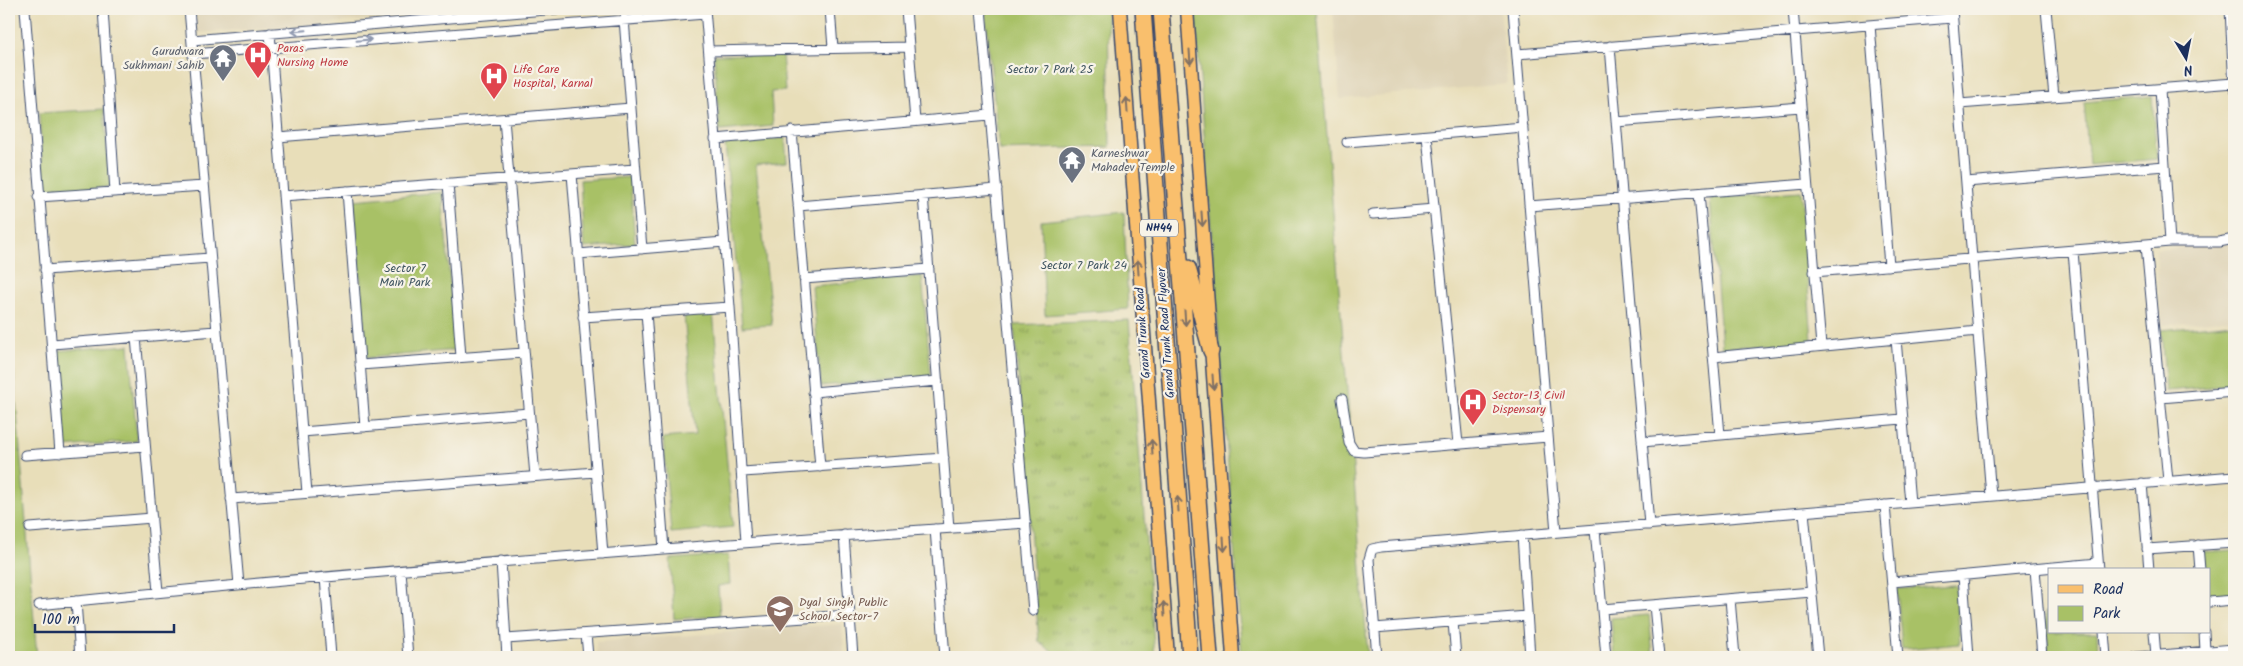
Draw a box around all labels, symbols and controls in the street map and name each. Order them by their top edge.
one-way arrow [291,26,307,36]
north arrow [2160,32,2210,82]
one-way arrow [355,35,371,45]
place label: Paras Nursing Home [277,39,349,72]
hospital icon: Paras Nursing Home [243,40,273,79]
place label: Gurudwara Sukhmani Sahib [123,42,205,75]
temple icon: Gurudwara Sukhmani Sahib [208,43,238,82]
one-way arrow [1186,49,1195,65]
text: N [2182,58,2194,81]
place label: Life Care Hospital, Karnal [513,60,593,93]
park label: Sector 7 Park 25 [1007,60,1095,79]
hospital icon: Life Care Hospital, Karnal [479,61,509,100]
one-way arrow [1122,97,1131,113]
place label: Karneshwar Mahadev Temple [1091,144,1175,177]
temple icon: Karneshwar Mahadev Temple [1057,145,1087,184]
one-way arrow [1197,211,1206,227]
road number: NH44 [1140,220,1178,237]
park label: Sector 7 Park 24 [1041,256,1128,275]
park label: Sector 7 Main Park [380,259,431,292]
one-way arrow [1134,259,1143,275]
street label: Grand Trunk Road Flyover [1152,266,1180,399]
street label: Grand Trunk Road [1130,286,1156,379]
one-way arrow [1180,310,1190,326]
one-way arrow [1208,373,1218,389]
place label: Sector-13 Civil Dispensary [1492,386,1565,419]
hospital icon: Sector-13 Civil Dispensary [1458,387,1488,426]
one-way arrow [1147,439,1157,455]
one-way arrow [1174,496,1183,512]
one-way arrow [1220,535,1229,551]
legend [2048,568,2210,634]
text: Road [2093,578,2124,602]
place label: Dyal Singh Public School Sector-7 [799,593,888,626]
school or university icon: Dyal Singh Public School Sector-7 [765,594,795,633]
scale bar [35,601,174,633]
one-way arrow [1159,601,1169,617]
text: Park [2093,602,2121,626]
text: 100 m [42,608,80,632]

